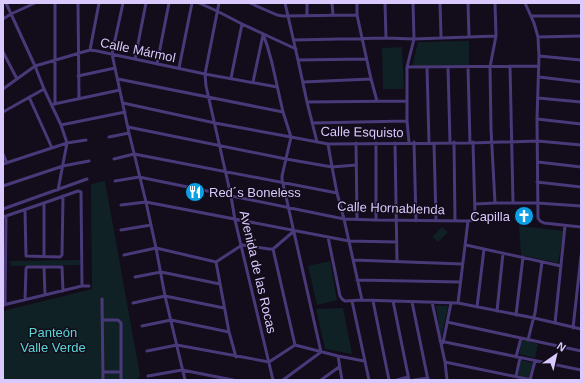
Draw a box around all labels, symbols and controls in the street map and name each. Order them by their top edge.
street label: Calle Mármol [99,35,177,65]
street label: Calle Esquisto [320,124,404,140]
restaurant icon: Red´s Boneless [184,181,206,203]
place label: Red´s Boneless [209,185,301,200]
street label: Calle Hornablenda [337,199,446,217]
church icon: Capilla [513,205,535,227]
street label: Avenida de las Rocas [237,209,280,335]
place label: Capilla [470,209,511,224]
park label: Panteón Valle Verde [20,325,86,355]
north arrow [536,335,576,375]
text: N [555,340,568,354]

